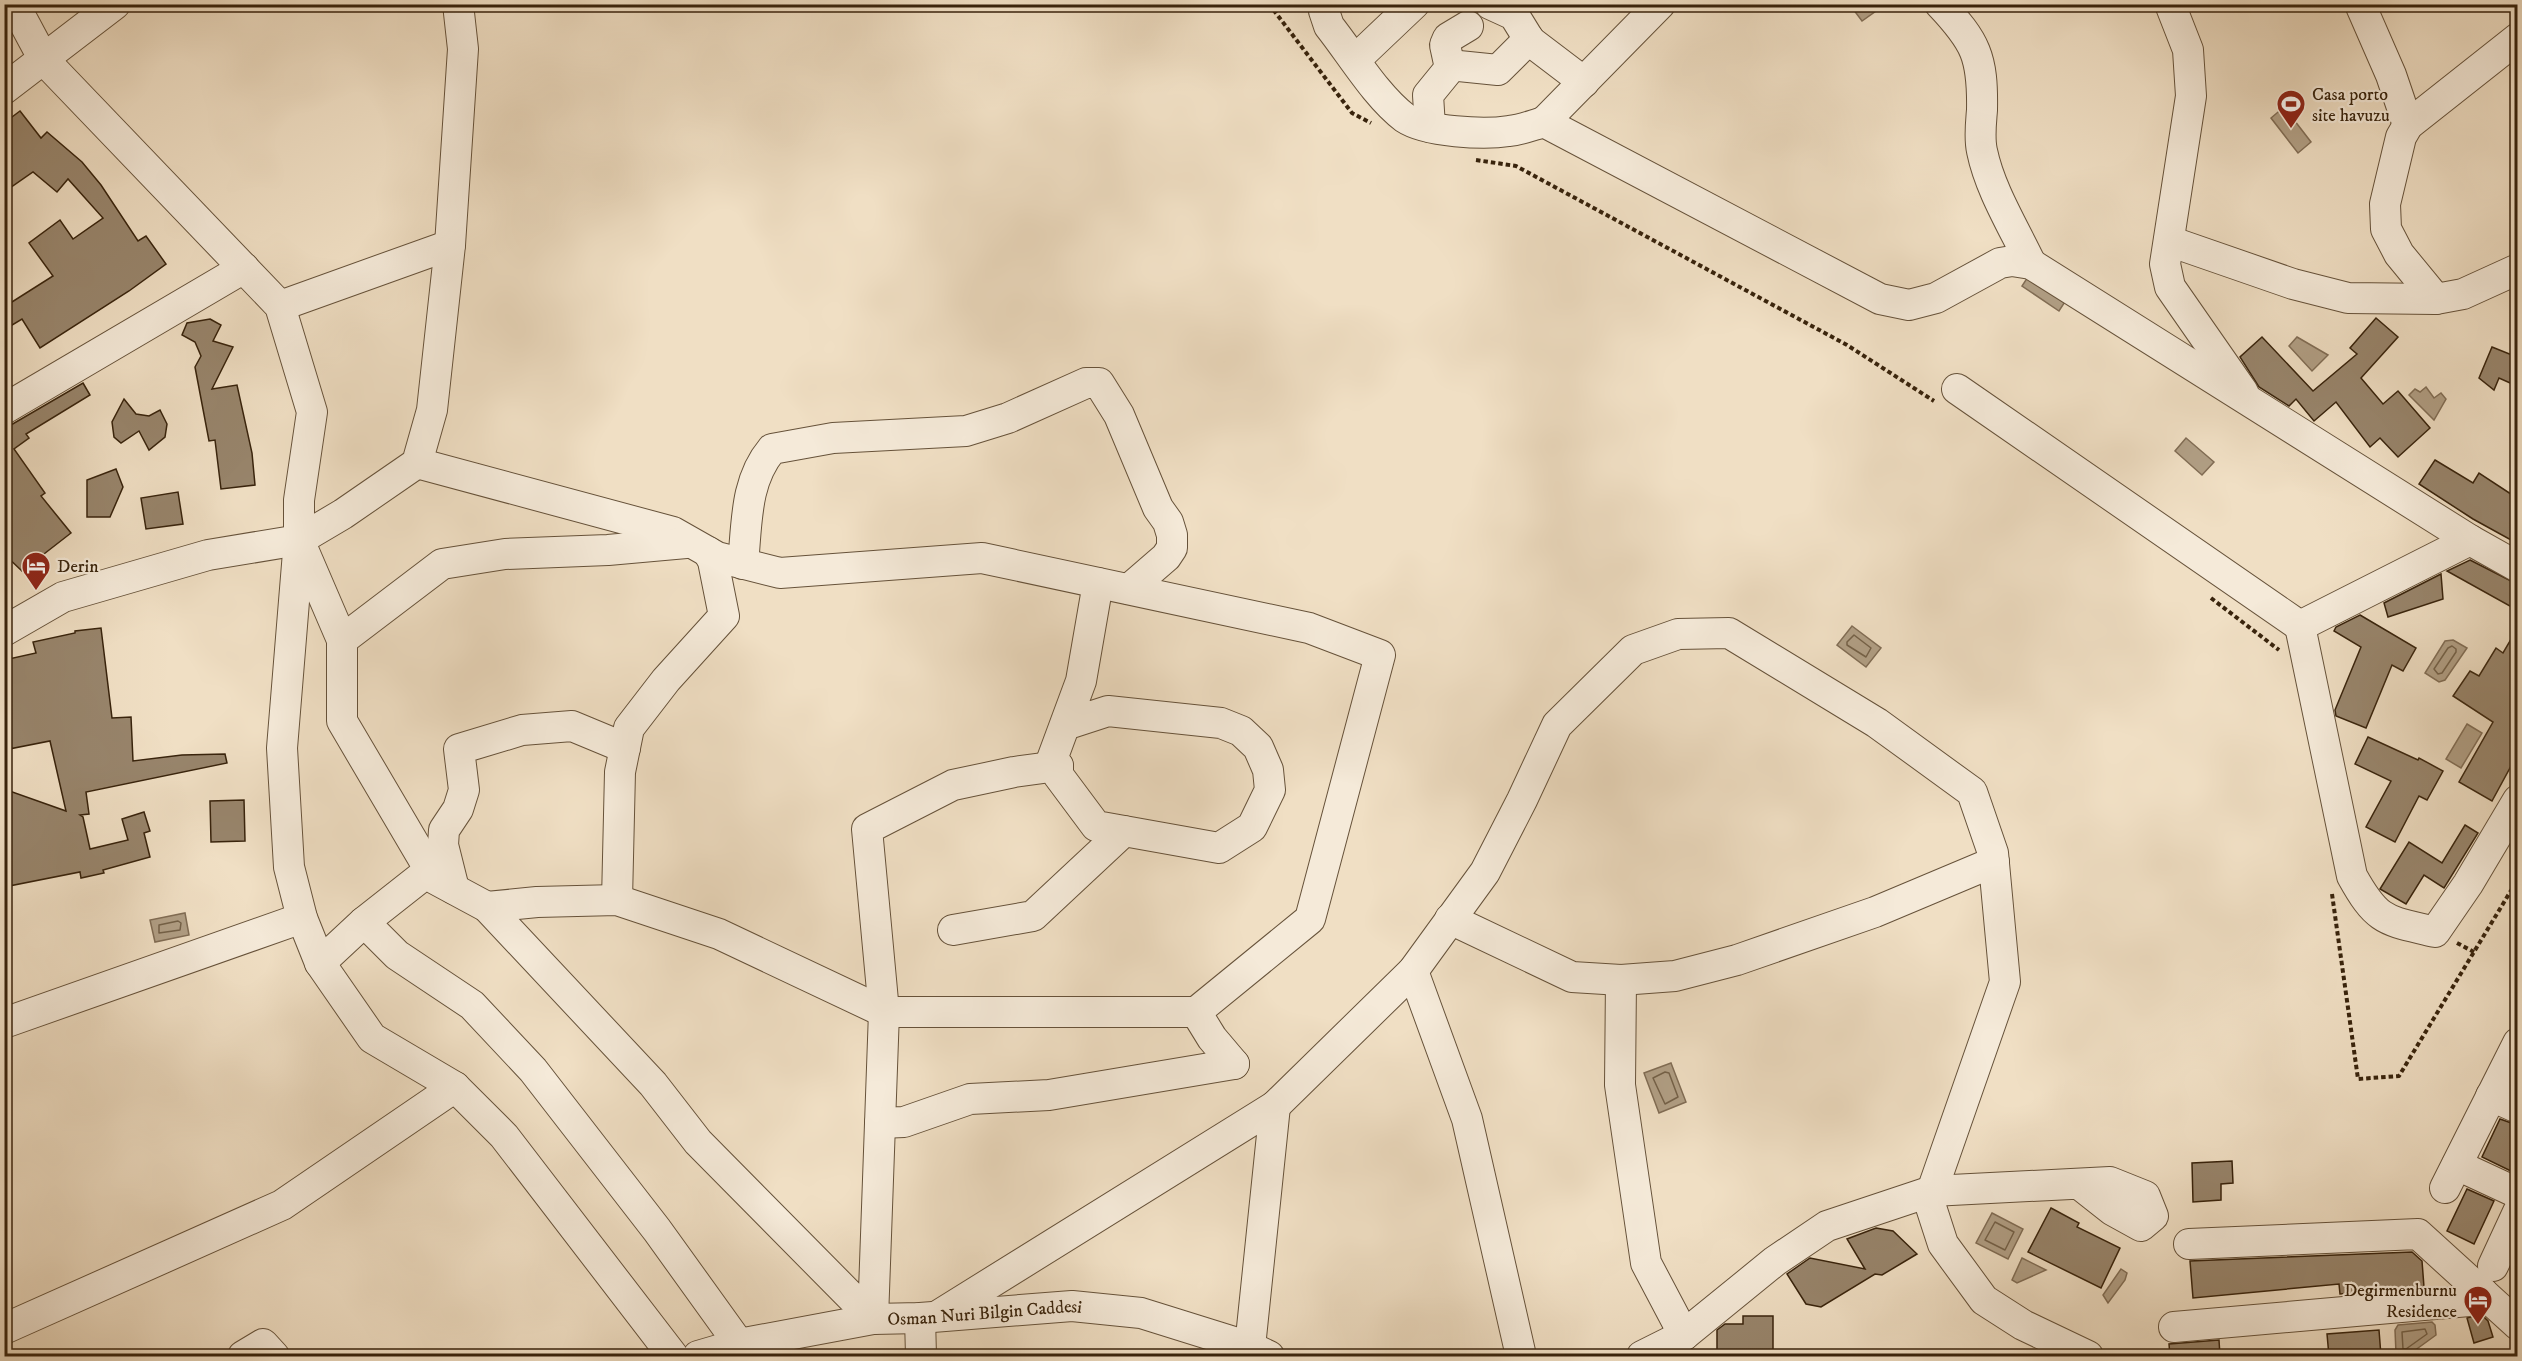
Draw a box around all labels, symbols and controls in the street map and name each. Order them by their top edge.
place label: Casa porto site havuzu [2312,84,2390,127]
sports icon: Casa porto site havuzu [2275,88,2307,130]
hotel icon: Derin [20,550,52,592]
place label: Derin [57,556,99,578]
place label: Degirmenburnu Residence [2344,1280,2457,1323]
hotel icon: Degirmenburnu Residence [2462,1284,2494,1326]
street label: Osman Nuri Bilgin Caddesi [887,1296,1083,1331]

